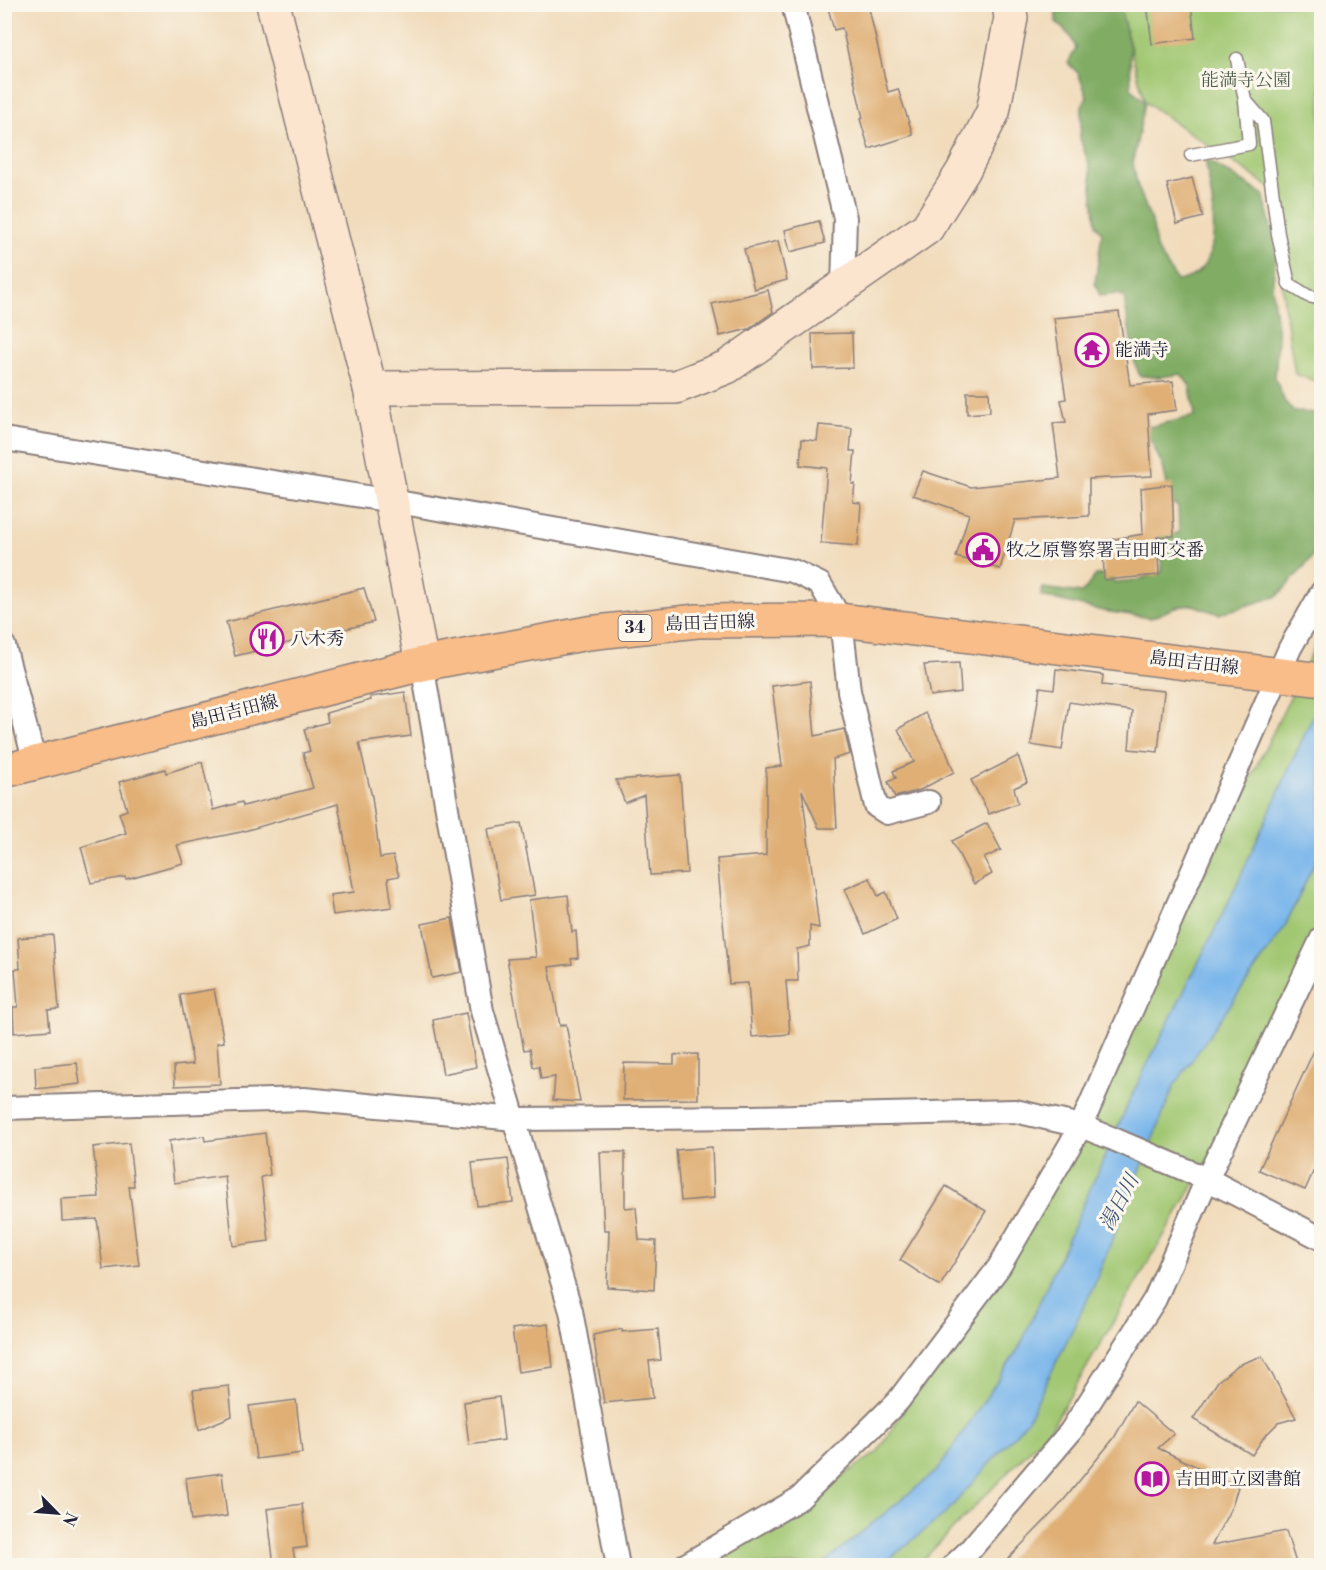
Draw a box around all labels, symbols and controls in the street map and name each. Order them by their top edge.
park label: 能満寺公園 [1201,69,1291,92]
temple icon: 能満寺 [1074,332,1110,368]
place label: 能満寺 [1115,339,1169,362]
public building icon: 牧之原警察署吉田町交番 [965,532,1001,568]
place label: 牧之原警察署吉田町交番 [1006,539,1204,562]
street label: 島田吉田線 [665,610,755,636]
road number: 34 [618,615,652,641]
restaurant icon: 八木秀 [249,621,285,657]
place label: 八木秀 [290,628,344,651]
street label: 島田吉田線 [1148,646,1240,680]
street label: 島田吉田線 [188,690,280,734]
water label: 湯日川 [1095,1169,1146,1235]
library icon: 吉田町立図書館 [1134,1461,1170,1497]
place label: 吉田町立図書館 [1175,1468,1301,1491]
north arrow [27,1483,87,1543]
text: N [58,1509,81,1529]

